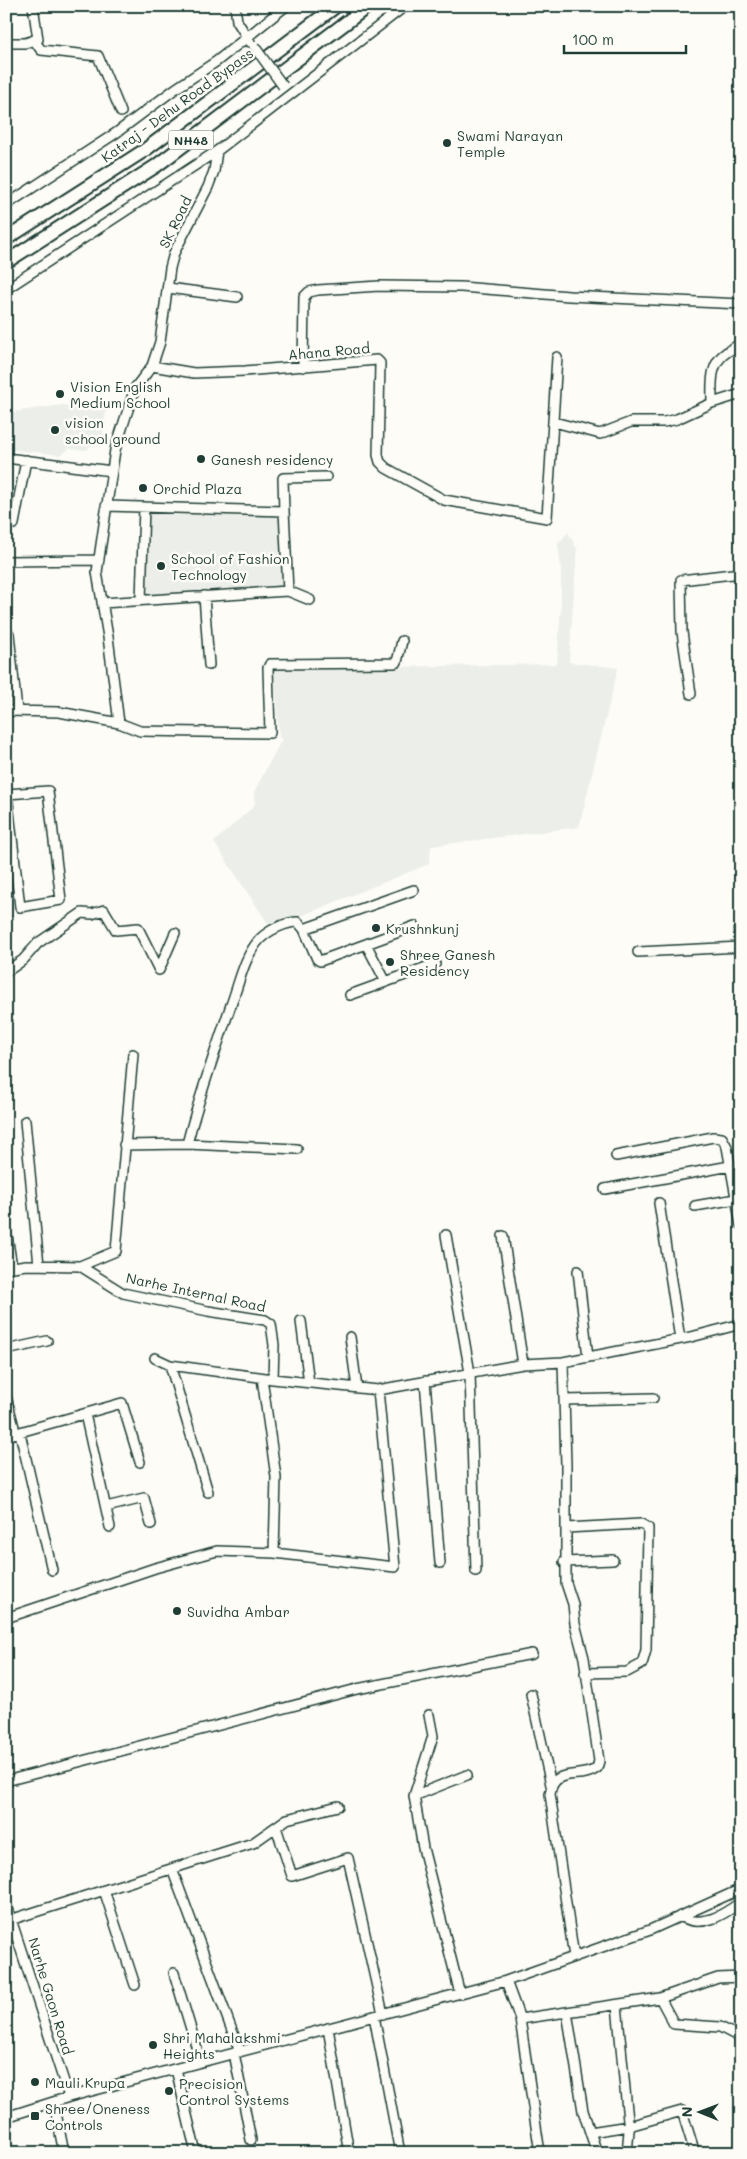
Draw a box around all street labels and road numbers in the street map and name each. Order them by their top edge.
street label: Katraj - Dehu Road Bypass [97,43,257,167]
road number: NH48 [168,130,214,150]
street label: SK Road [154,193,196,251]
street label: Ahana Road [287,338,371,364]
street label: Narhe Internal Road [124,1268,268,1316]
street label: Narhe Gaon Road [24,1935,78,2057]

